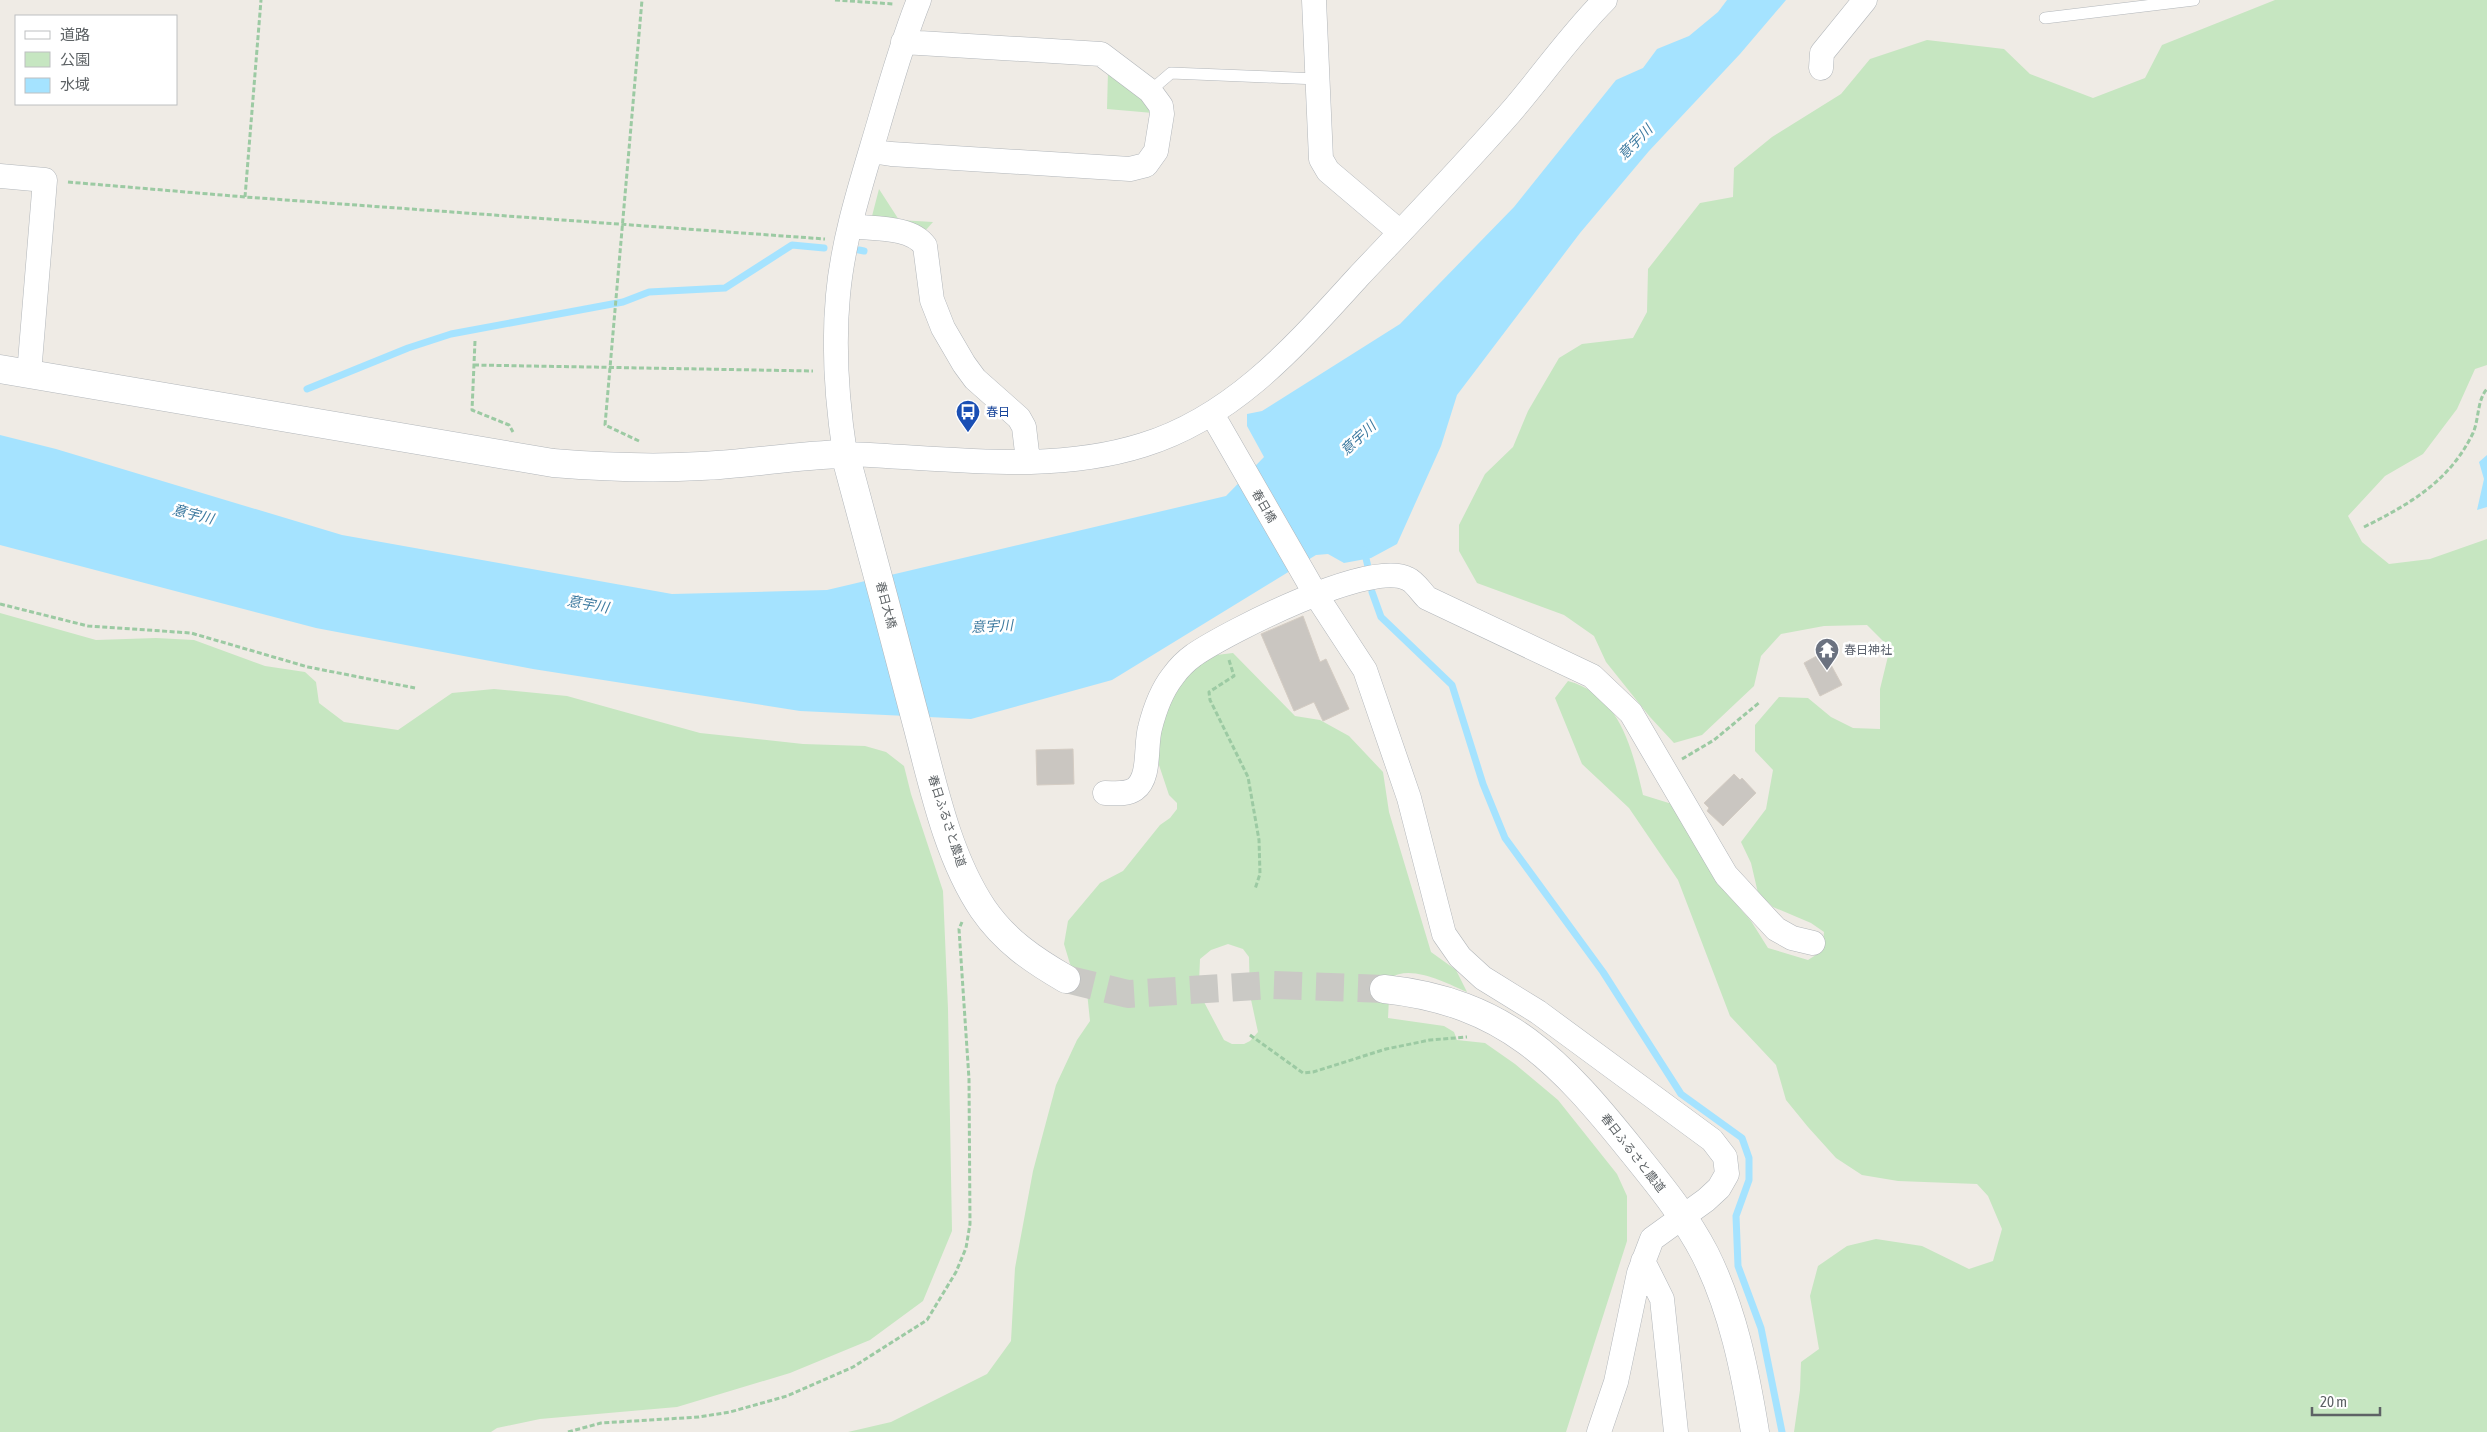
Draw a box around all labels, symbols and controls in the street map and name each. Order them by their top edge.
legend [15,15,178,105]
text: 道路 [60,26,90,43]
text: 公園 [60,51,90,68]
text: 水域 [60,76,90,93]
water label: 意宇川 [1615,120,1657,163]
bus stop icon: 春日 [955,399,981,433]
place label: 春日 [986,405,1010,419]
water label: 意宇川 [1337,416,1380,458]
street label: 春日橋 [1249,487,1279,525]
water label: 意宇川 [171,501,217,527]
street label: 春日大橋 [873,580,899,630]
water label: 意宇川 [566,592,612,616]
water label: 意宇川 [971,617,1015,635]
temple icon: 春日神社 [1814,637,1840,671]
place label: 春日神社 [1844,643,1892,657]
street label: 春日ふるさと農道 [926,773,968,869]
street label: 春日ふるさと農道 [1598,1111,1668,1195]
scale bar [2312,1384,2380,1416]
text: 20 m [2320,1393,2347,1410]

